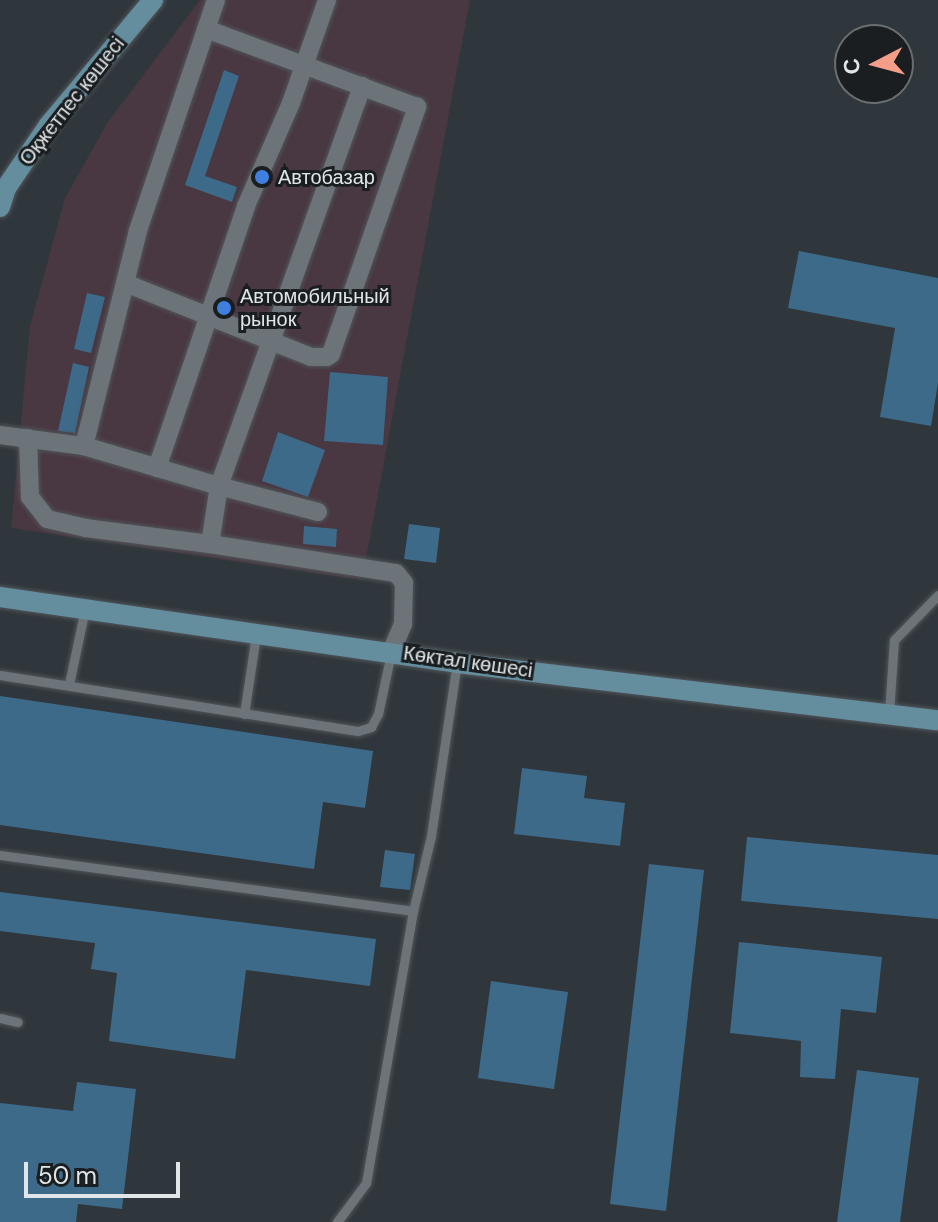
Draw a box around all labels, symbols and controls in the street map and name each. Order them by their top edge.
north arrow [834,24,914,104]
street label: Оқжетпес көшесі [15,32,129,170]
text: С [836,57,867,76]
place label: Автобазар [278,165,375,189]
marker: Автобазар [253,168,271,186]
place label: Автомобильный рынок [240,284,390,331]
marker: Автомобильный рынок [215,299,233,317]
street label: Көктал көшесі [402,641,534,683]
scale bar [28,1146,184,1196]
text: 50 m [38,1160,97,1191]

